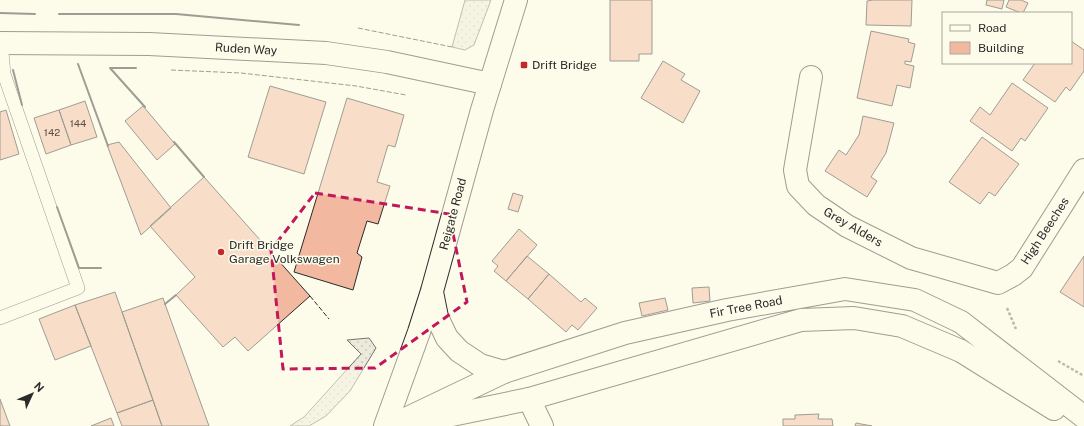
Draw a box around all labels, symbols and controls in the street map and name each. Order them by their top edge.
legend [942,12,1072,64]
text: Road [978,21,1006,35]
street label: Ruden Way [215,40,278,58]
text: Building [978,41,1024,55]
place label: Drift Bridge [532,58,597,72]
marker: Drift Bridge [519,60,529,70]
house number: 144 [70,117,86,129]
house number: 142 [44,126,60,138]
street label: Reigate Road [437,176,469,252]
street label: High Beeches [1018,195,1072,267]
street label: Grey Alders [821,204,885,250]
place label: Drift Bridge Garage Volkswagen [229,238,340,266]
marker: Drift Bridge Garage Volkswagen [216,247,226,257]
street label: Fir Tree Road [708,293,784,321]
north arrow [12,374,52,414]
text: N [32,380,46,394]

